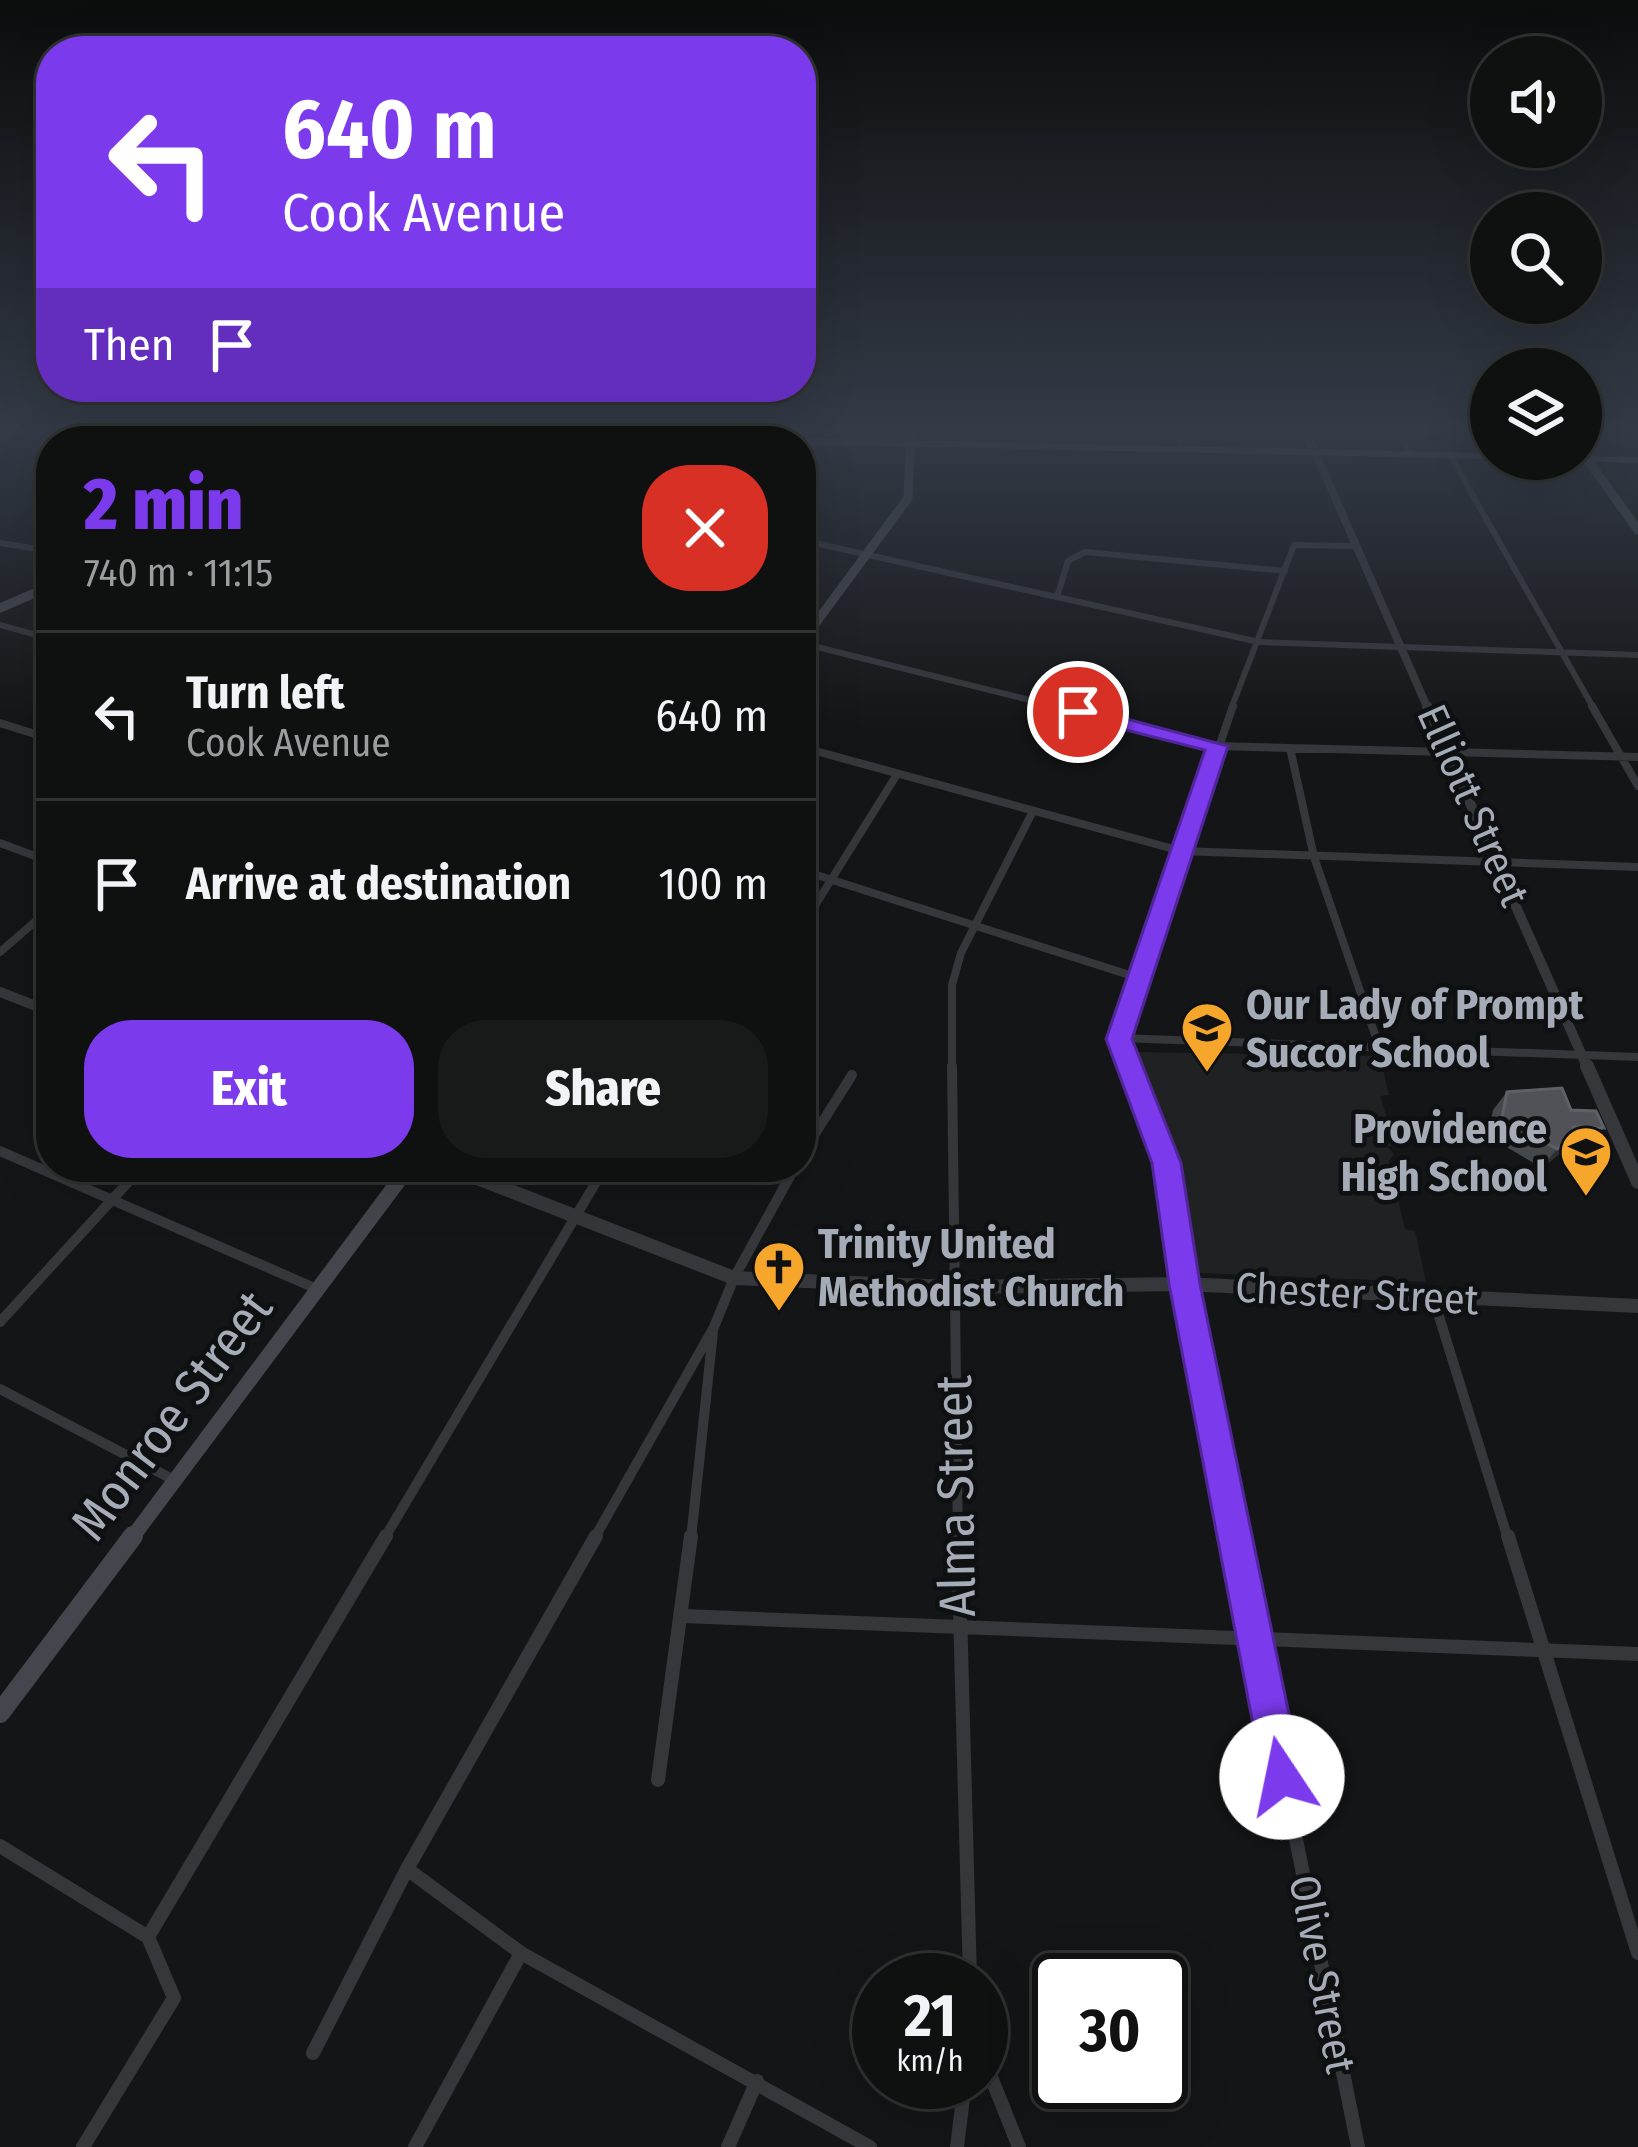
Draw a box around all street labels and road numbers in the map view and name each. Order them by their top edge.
street label: Elliott Street [1407,697,1540,914]
street label: Chester Street [1234,1263,1480,1325]
street label: Monroe Street [58,1279,286,1552]
street label: Alma Street [923,1374,989,1617]
street label: Olive Street [1278,1871,1366,2078]

